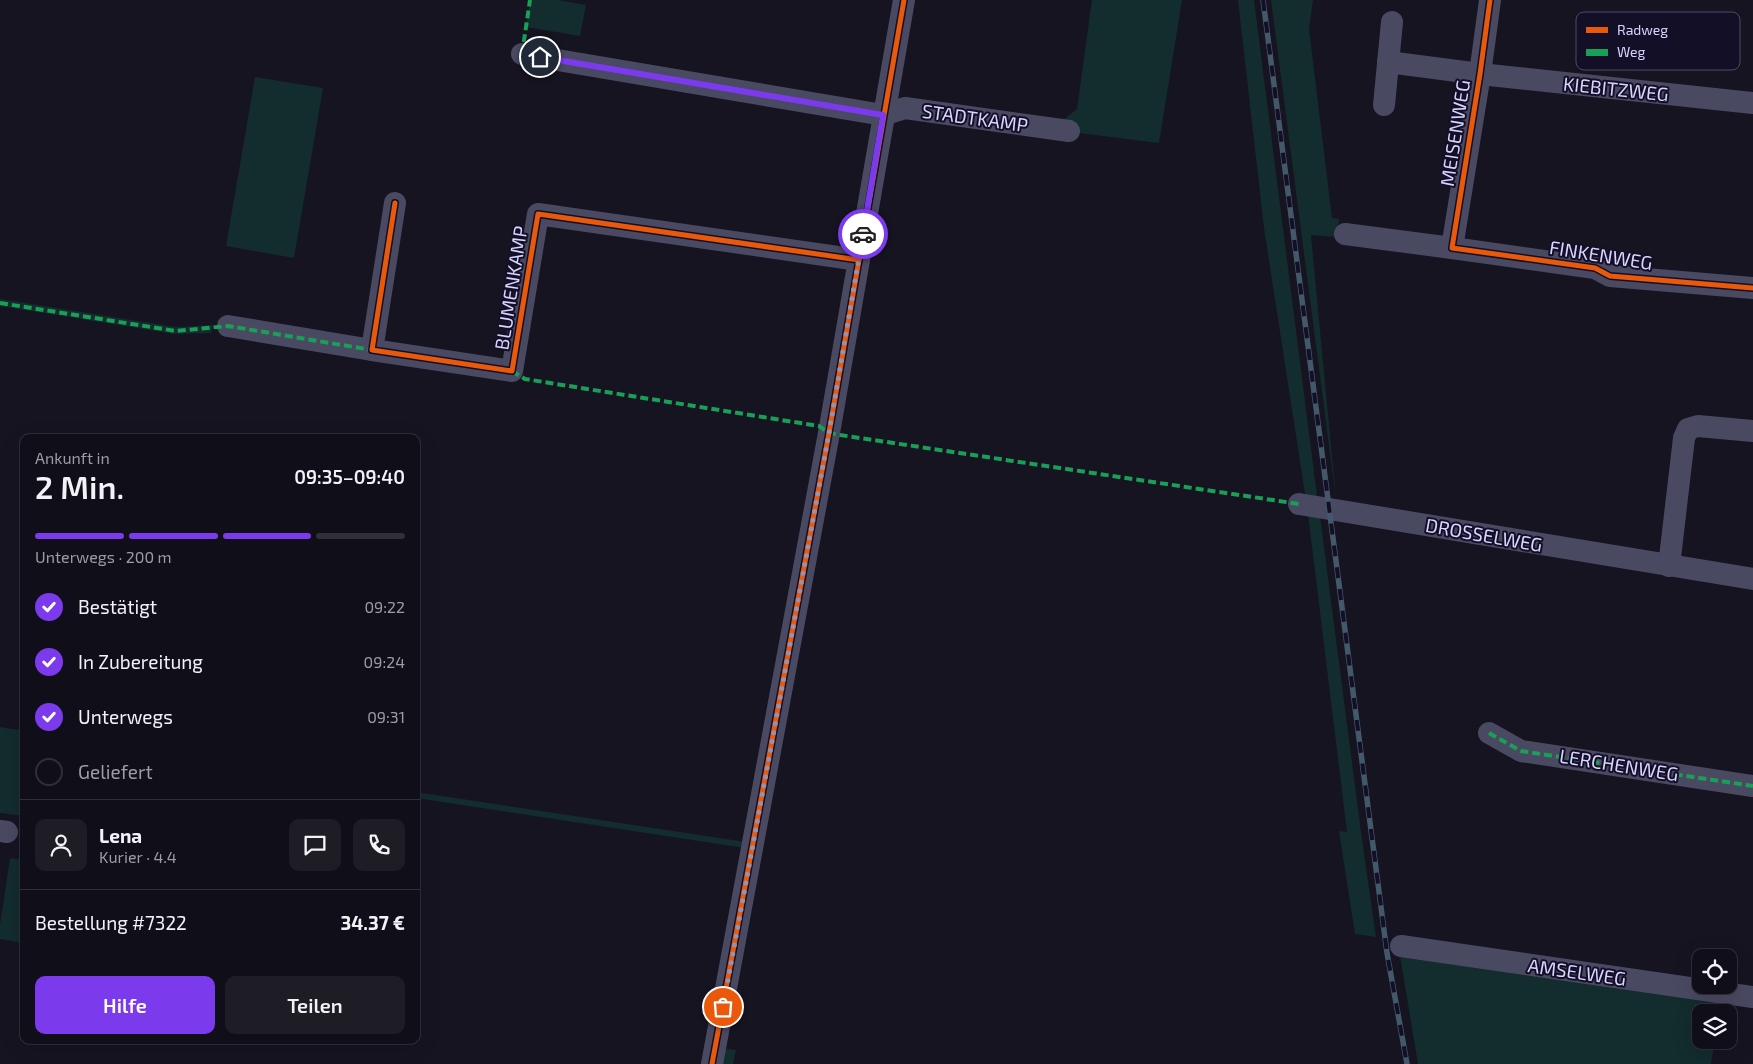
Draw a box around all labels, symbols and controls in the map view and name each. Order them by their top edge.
legend [1576,12,1740,70]
text: Radweg [1617,21,1668,38]
pin [519,36,561,78]
icon: home [526,43,554,71]
text: Weg [1617,43,1646,60]
street label: KIEBITZWEG [1562,72,1670,105]
street label: MEISENWEG [1435,78,1474,188]
street label: STADTKAMP [921,99,1029,136]
courier [838,209,888,259]
icon: car [849,220,877,248]
street label: BLUMENKAMP [489,224,532,352]
street label: FINKENWEG [1548,235,1654,274]
text: Ankunft in [35,448,110,467]
text: 09:35–09:40 [294,465,405,488]
text: 2 Min. [35,467,124,505]
street label: DROSSELWEG [1424,513,1544,556]
text: Unterwegs · 200 m [35,547,172,566]
icon: check [35,593,63,621]
text: Bestätigt [78,595,157,618]
text: 09:22 [364,597,405,616]
icon: check [35,648,63,676]
text: In Zubereitung [78,650,203,673]
text: 09:24 [364,652,405,671]
icon: check [35,703,63,731]
text: Unterwegs [78,705,173,728]
text: 09:31 [367,707,405,726]
street label: LERCHENWEG [1558,744,1680,785]
text: Geliefert [78,760,153,783]
button: person [35,819,87,871]
button: chat [289,819,341,871]
button: phone [353,819,405,871]
text: Lena [99,824,142,847]
text: Kurier · 4.4 [99,847,177,866]
text: Bestellung #7322 [35,911,187,934]
text: 34.37 € [340,911,405,934]
map controls [1692,949,1737,1049]
button: locate [1692,949,1737,994]
street label: AMSELWEG [1526,953,1628,990]
button: Hilfe [35,976,215,1034]
button: Teilen [225,976,405,1034]
pin [702,986,744,1028]
icon: bag [709,993,737,1021]
button: layers [1692,1004,1737,1049]

